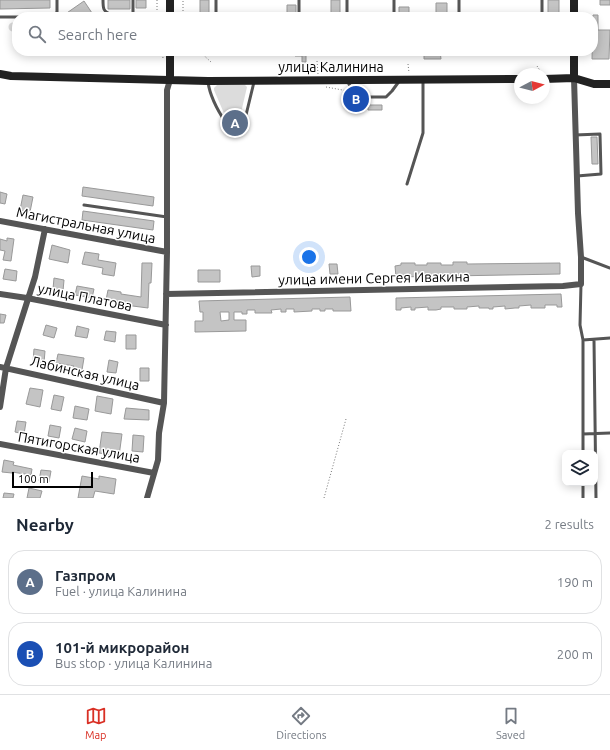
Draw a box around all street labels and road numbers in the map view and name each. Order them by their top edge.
street label: улица Калинина [278,59,384,75]
street label: Магистральная улица [15,204,157,246]
street label: улица имени Сергея Ивакина [278,268,470,288]
street label: улица Платова [36,280,134,314]
street label: Лабинская улица [29,353,141,393]
street label: Пятигорская улица [17,428,141,466]

